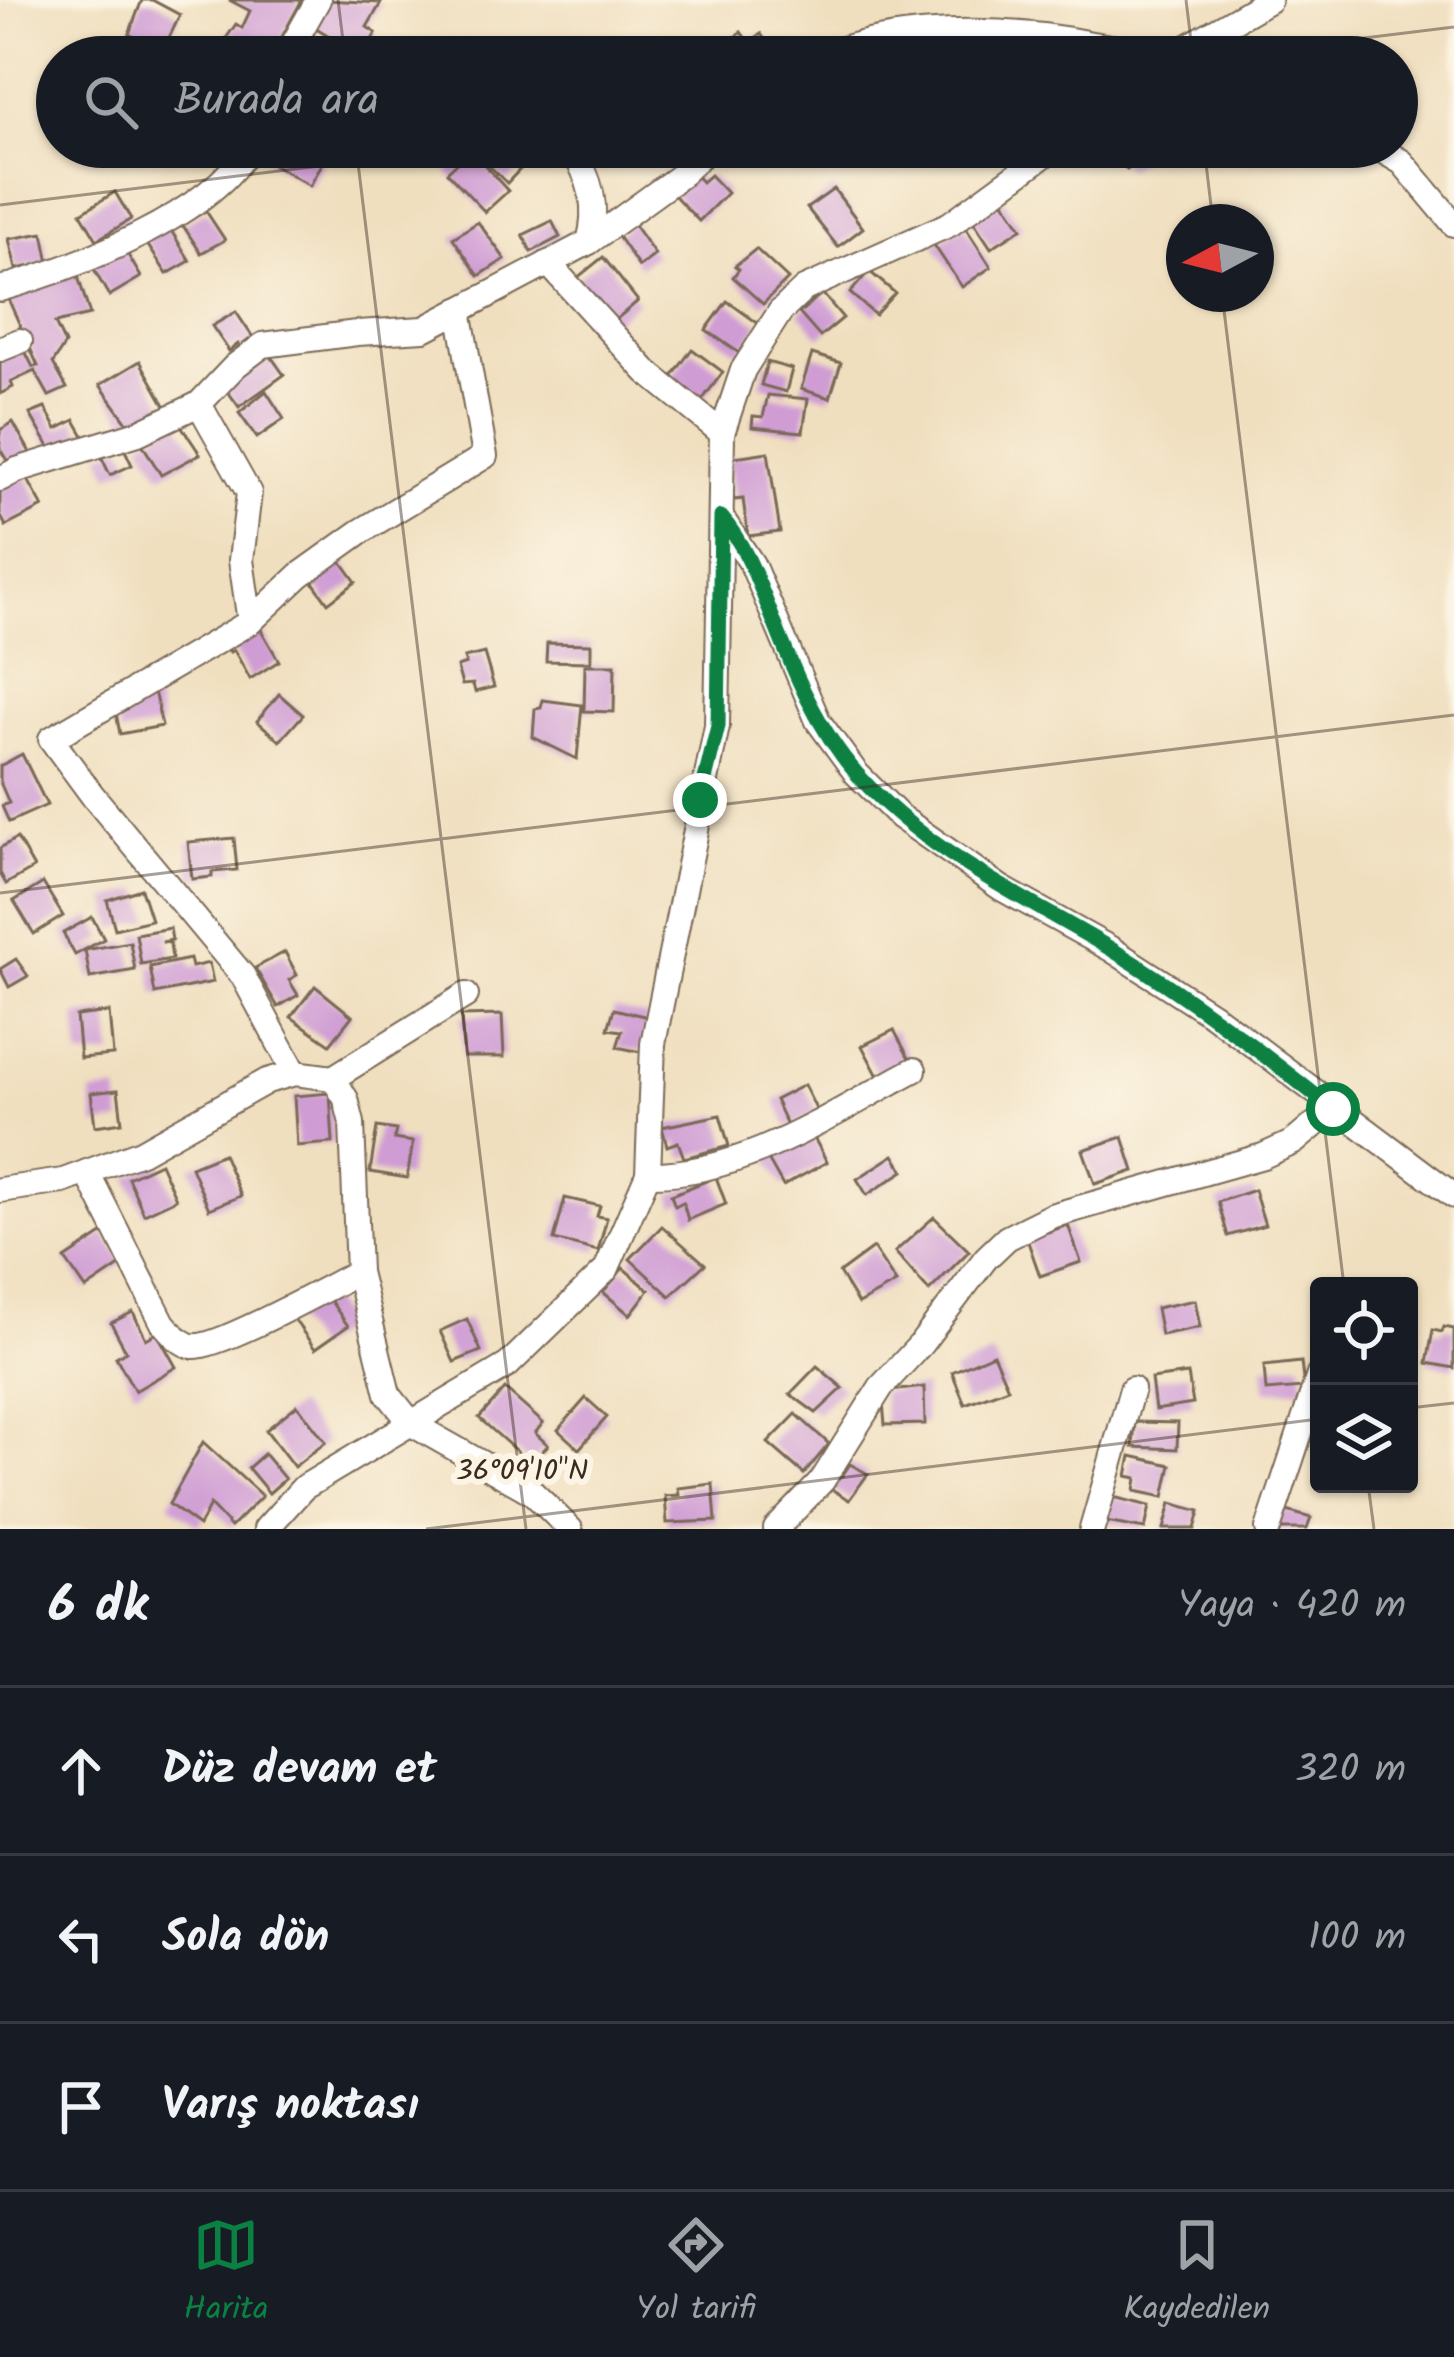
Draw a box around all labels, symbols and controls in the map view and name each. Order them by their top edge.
search box [36,36,1418,168]
text: Burada ara [174,66,379,138]
icon: search [78,69,144,135]
north arrow [1166,204,1274,312]
route end [673,773,727,827]
route start [1306,1082,1360,1136]
map controls [1310,1277,1418,1493]
button: locate [1310,1277,1418,1385]
button: layers [1310,1385,1418,1493]
text: 36°09'10"N [456,1448,588,1496]
text: 6 dk [48,1567,148,1648]
text: Yaya · 420 m [1178,1576,1406,1638]
text: Düz devam et [162,1735,437,1807]
icon: ahead [48,1738,114,1804]
text: 320 m [1295,1740,1406,1802]
text: Sola dön [162,1903,329,1975]
icon: left [48,1906,114,1972]
text: 100 m [1308,1908,1406,1970]
text: Varış noktası [162,2071,419,2143]
icon: arrive [48,2074,114,2140]
tab: Harita [184,2212,268,2337]
tab: Yol tarifi [636,2212,756,2337]
tab: Kaydedilen [1124,2212,1270,2337]

